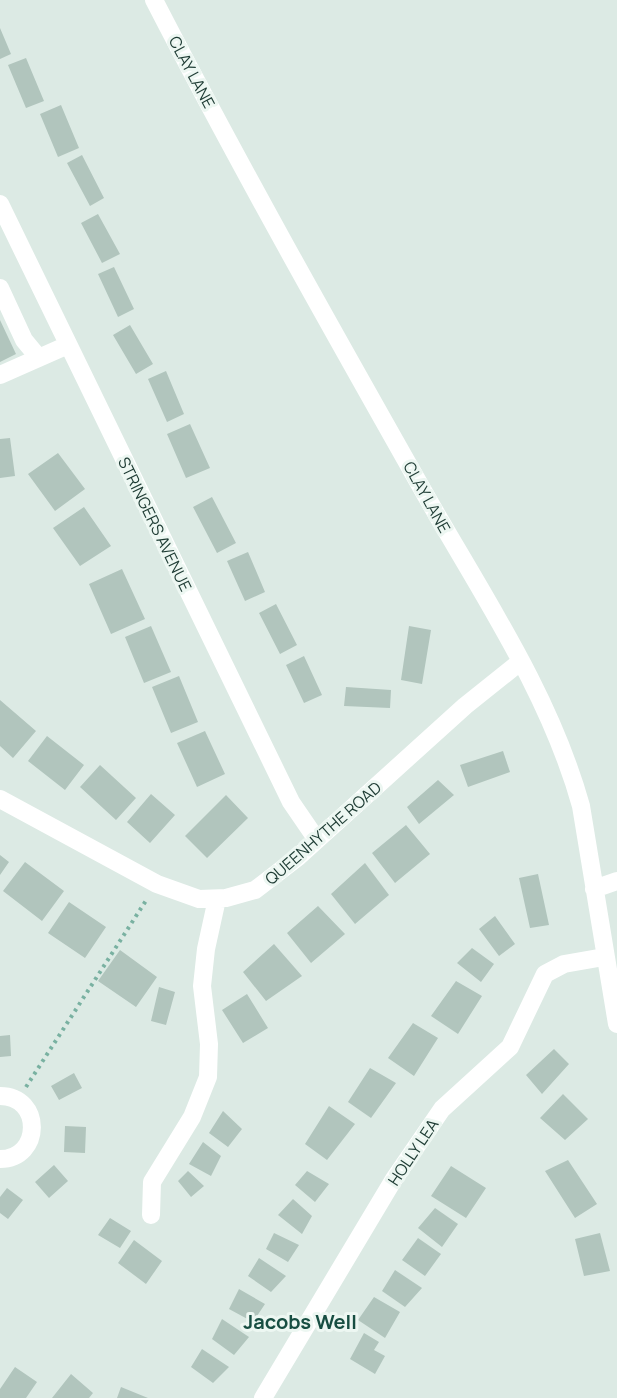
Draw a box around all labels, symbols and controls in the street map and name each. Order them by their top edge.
street label: CLAY LANE [164,32,220,112]
street label: STRINGERS AVENUE [113,453,197,595]
street label: CLAY LANE [398,457,456,537]
street label: QUEENHYTHE ROAD [260,776,386,890]
street label: HOLLY LEA [383,1114,443,1190]
district label: Jacobs Well [243,1308,357,1335]

